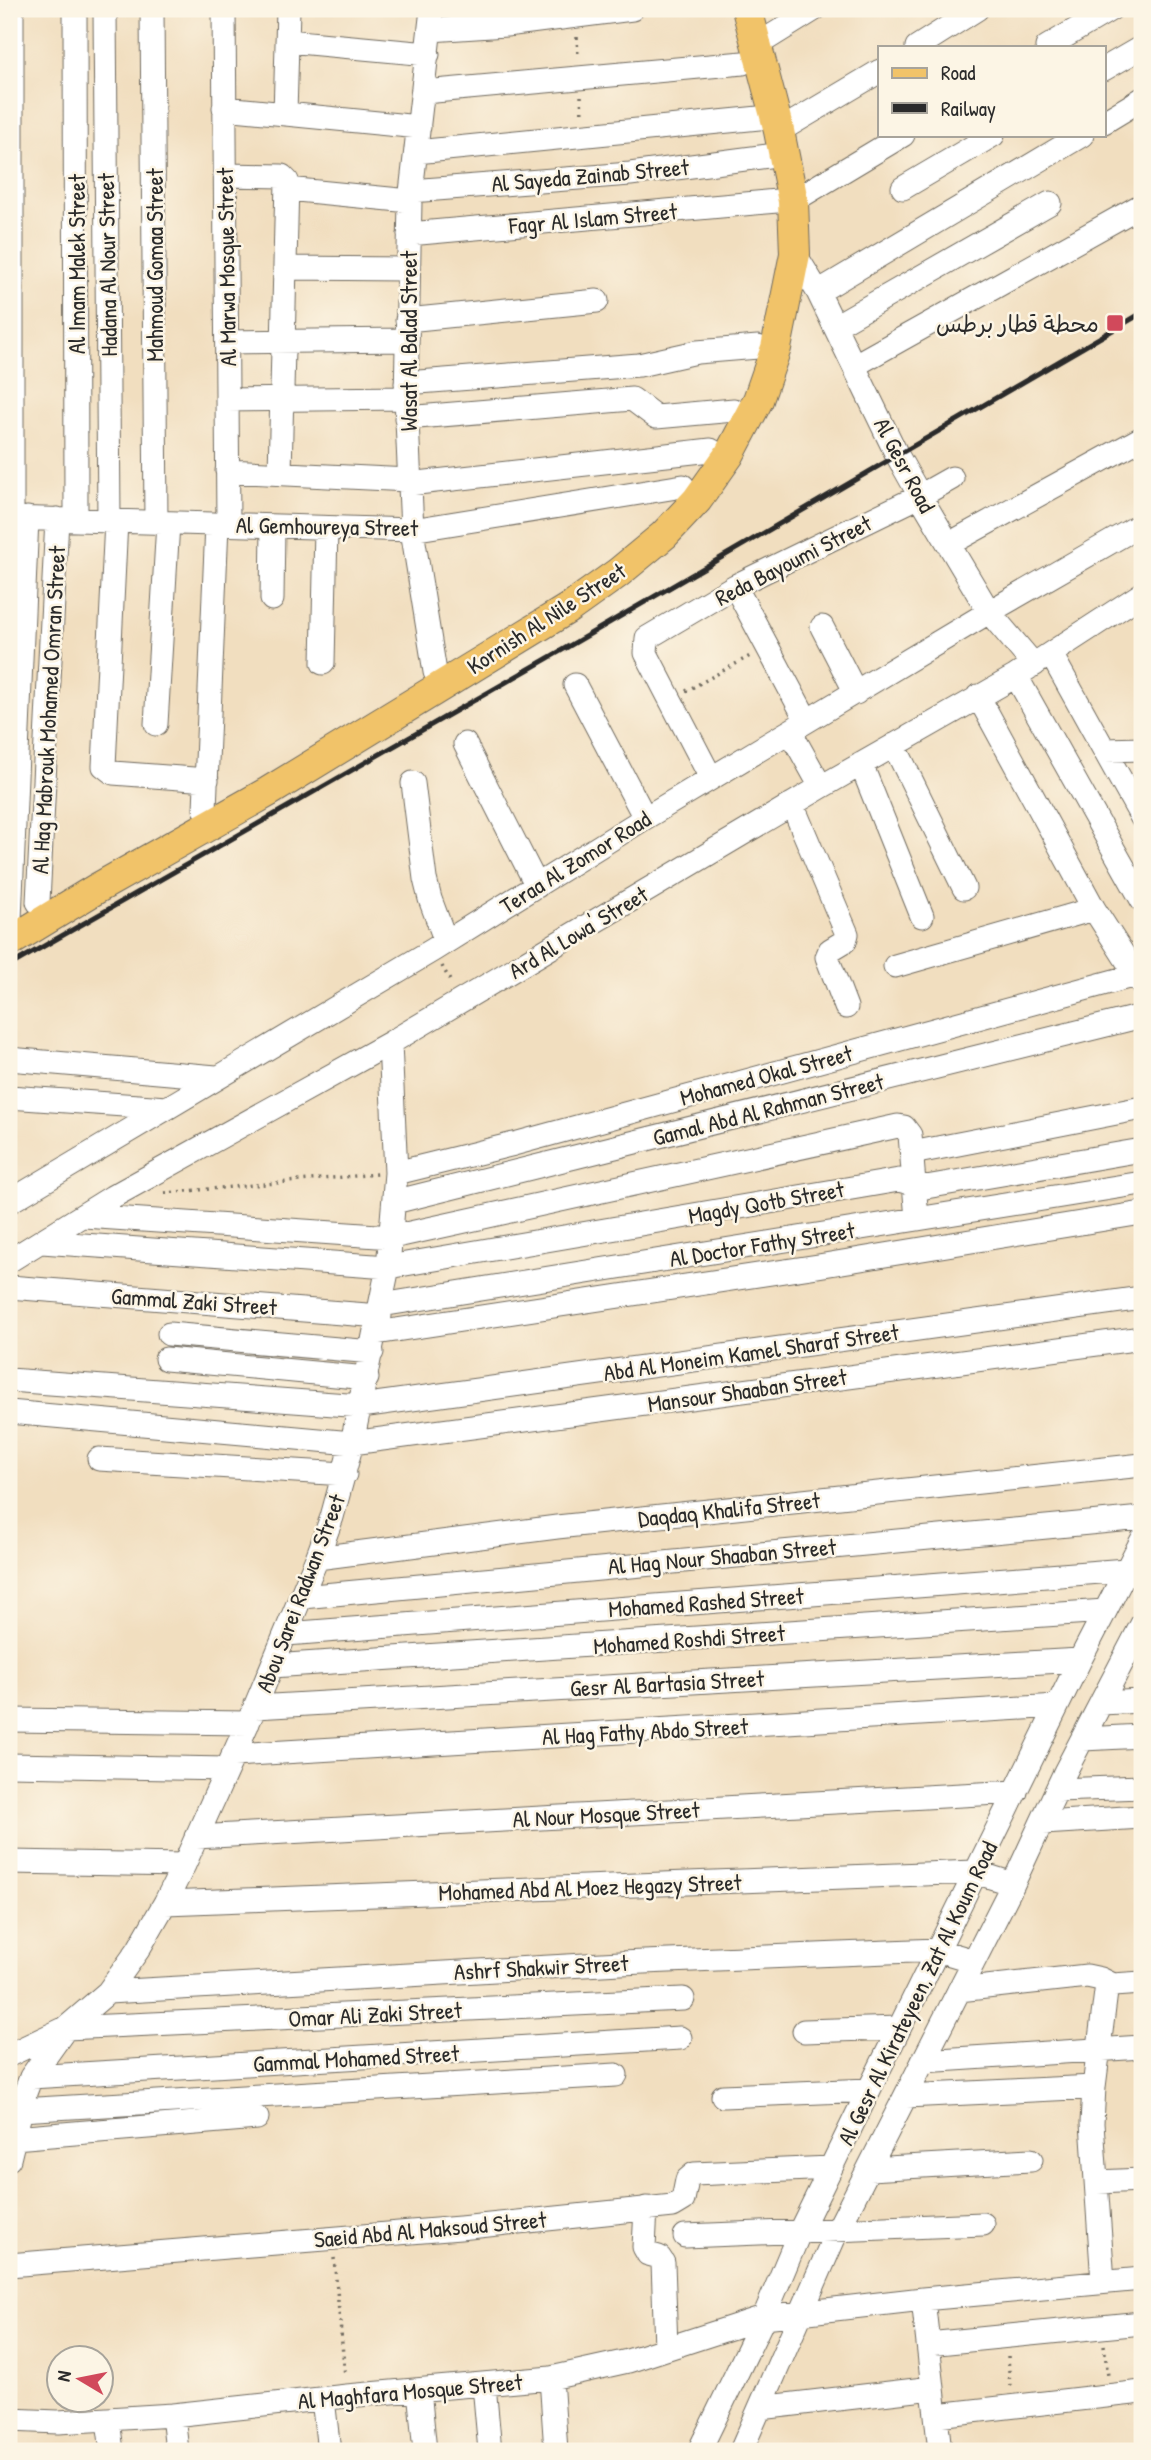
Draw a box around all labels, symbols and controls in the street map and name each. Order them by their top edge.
legend [878,46,1106,136]
text: Road [941,58,975,87]
text: Railway [941,94,996,123]
street label: Al Sayeda Zainab Street [490,151,691,199]
street label: Al Marwa Mosque Street [209,166,243,367]
street label: Mahmoud Gomaa Street [139,167,170,362]
street label: Hadana Al Nour Street [90,172,124,357]
street label: Al Imam Malek Street [61,173,92,354]
street label: Fagr Al Islam Street [507,195,679,241]
street label: Wasat Al Balad Street [393,250,424,431]
place label: محطة قطار برطس [936,308,1099,339]
marker: محطة قطار برطس [1105,313,1125,333]
street label: Al Gesr Road [867,412,943,518]
street label: Reda Bayoumi Street [710,507,877,613]
street label: Al Gemhoureya Street [236,509,419,543]
street label: Al Hag Mabrouk Mohamed Omran Street [24,544,72,875]
street label: Kornish Al Nile Street [461,554,632,681]
street label: Teraa Al Zomor Road [494,803,656,921]
street label: Ard Al Lowa' Street [503,878,654,986]
street label: Mohamed Okal Street [677,1037,857,1113]
street label: Gamal Abd Al Rahman Street [649,1065,888,1153]
street label: Magdy Qotb Street [686,1173,847,1231]
street label: Al Doctor Fathy Street [667,1214,858,1274]
street label: Gammal Zaki Street [110,1280,279,1322]
street label: Abd Al Moneim Kamel Sharaf Street [601,1316,902,1388]
street label: Mansour Shaaban Street [646,1361,850,1419]
street label: Daqdaq Khalifa Street [637,1484,822,1534]
street label: Abou Sarei Radwan Street [248,1488,352,1696]
street label: Al Hag Nour Shaaban Street [607,1530,838,1581]
street label: Mohamed Rashed Street [607,1580,806,1624]
street label: Mohamed Roshdi Street [592,1617,787,1661]
street label: Gesr Al Bartasia Street [569,1662,766,1704]
street label: Al Hag Fathy Abdo Street [541,1710,750,1752]
street label: Al Nour Mosque Street [512,1794,701,1834]
street label: Al Gesr Al Kirateyeen, Zat Al Koum Road [830,1836,1004,2150]
street label: Mohamed Abd Al Moez Hegazy Street [438,1866,743,1908]
street label: Ashrf Shakwir Street [453,1947,630,1987]
street label: Omar Ali Zaki Street [288,1994,464,2034]
street label: Gammal Mohamed Street [252,2037,461,2079]
street label: Saeid Abd Al Maksoud Street [313,2203,549,2255]
north arrow [46,2344,116,2414]
street label: Al Maghfara Mosque Street [296,2366,525,2416]
text: N [50,2369,77,2383]

